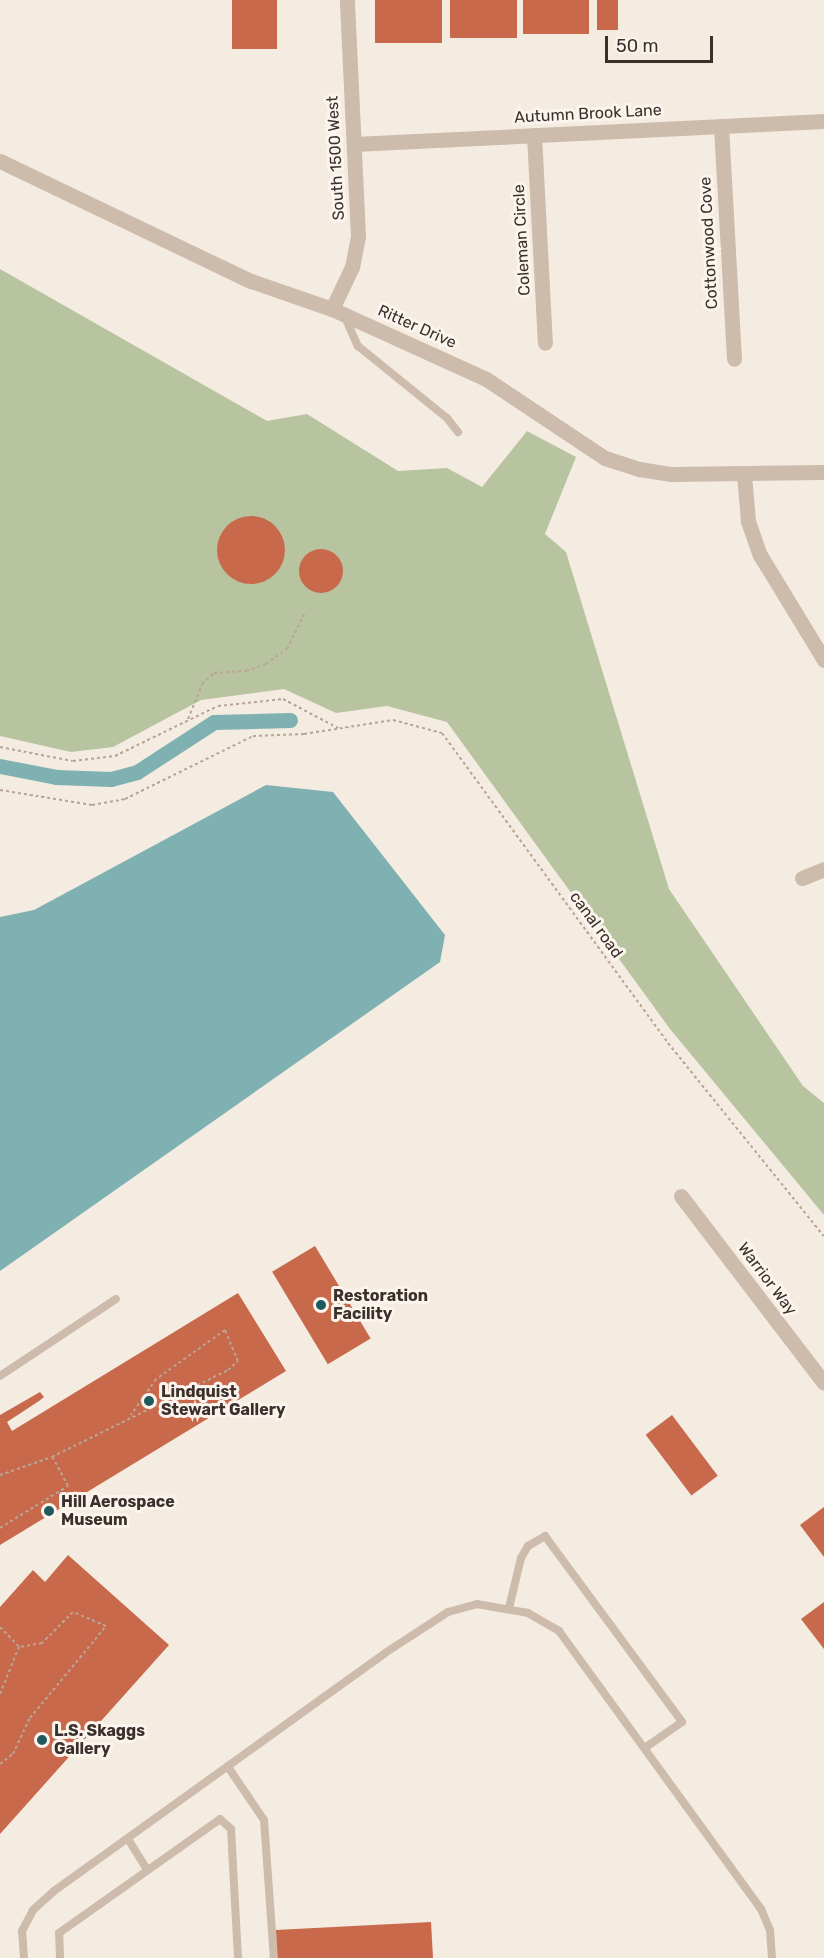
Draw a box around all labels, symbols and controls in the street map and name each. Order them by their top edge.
scale bar [608,24,716,62]
text: 50 m [616,35,659,57]
street label: South 1500 West [323,95,349,221]
street label: Autumn Brook Lane [514,101,662,127]
street label: Cottonwood Cove [696,176,722,310]
street label: Coleman Circle [509,184,535,296]
street label: Ritter Drive [375,301,459,353]
street label: canal road [565,888,627,962]
street label: Warrior Way [733,1239,801,1319]
place label: Restoration Facility [333,1286,428,1324]
marker: Restoration Facility [314,1298,328,1312]
place label: Lindquist Stewart Gallery [161,1382,285,1420]
marker: Lindquist Stewart Gallery [142,1394,156,1408]
place label: Hill Aerospace Museum [61,1492,175,1530]
marker: Hill Aerospace Museum [42,1504,56,1518]
place label: L.S. Skaggs Gallery [54,1721,145,1759]
marker: L.S. Skaggs Gallery [35,1733,49,1747]

